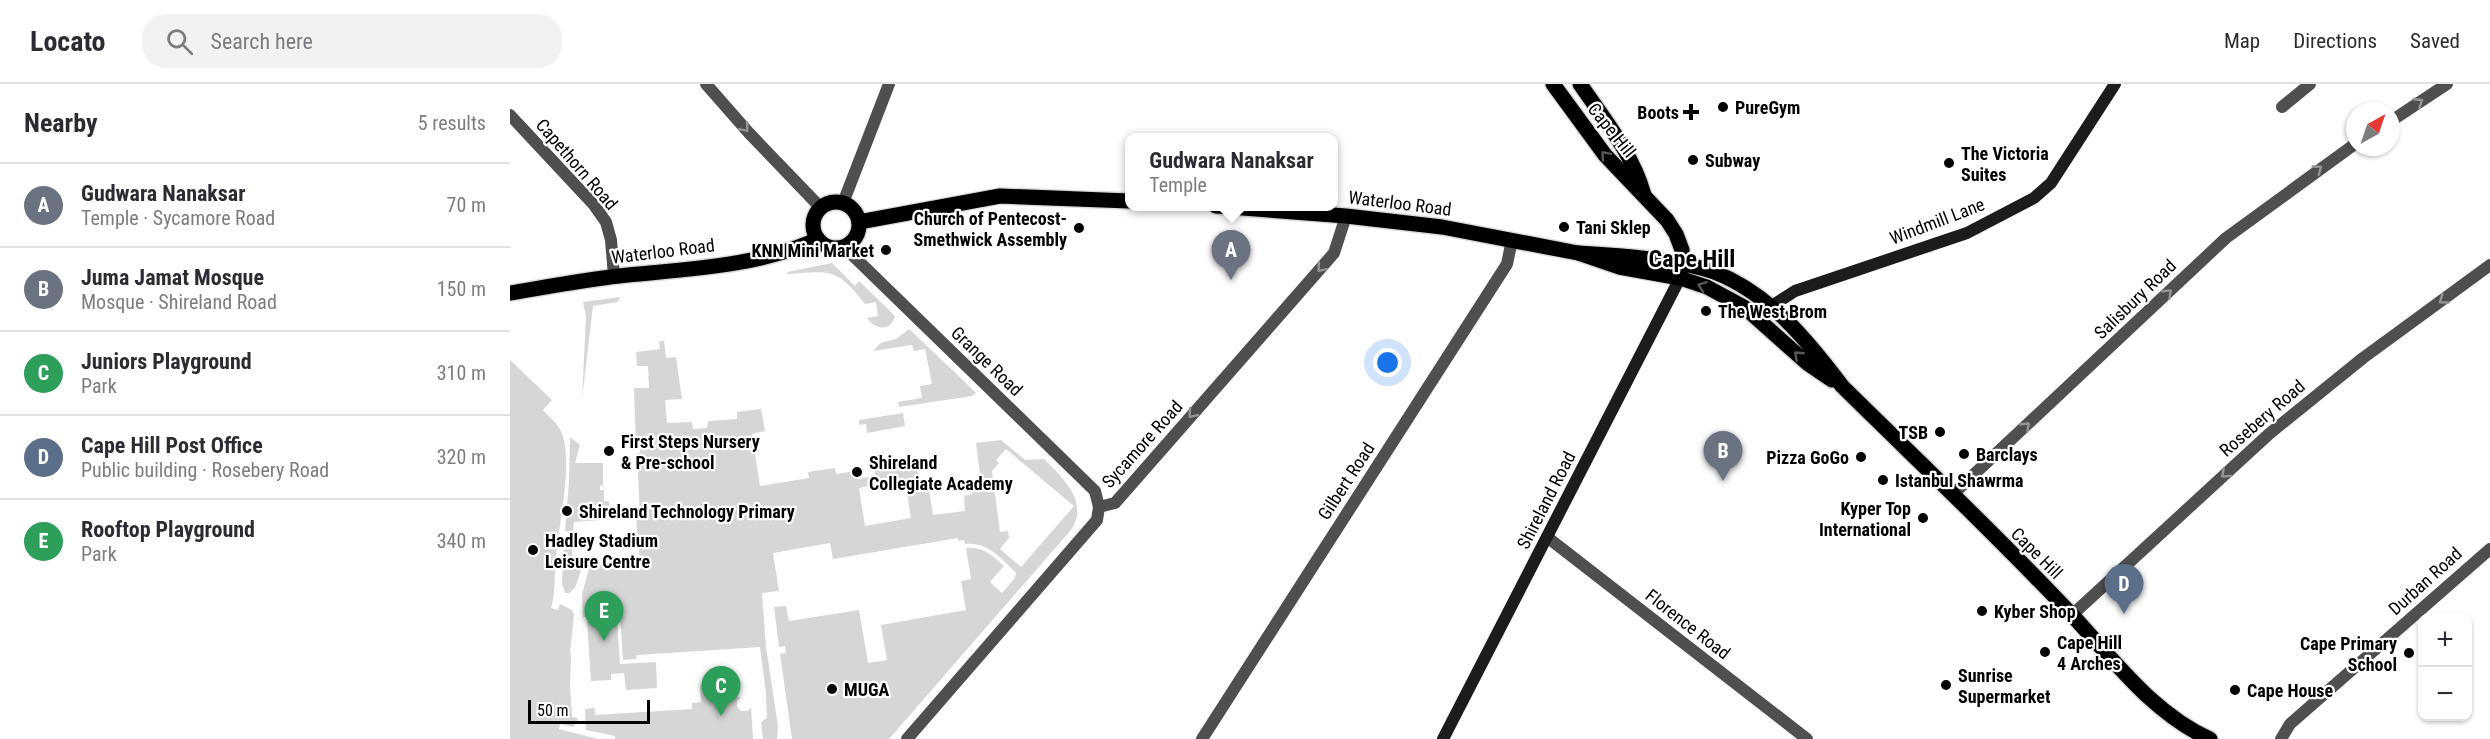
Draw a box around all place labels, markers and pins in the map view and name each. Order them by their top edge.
place label: PureGym [1735,97,1800,118]
marker: PureGym [1716,100,1730,114]
place label: Boots [1637,102,1679,123]
marker: Boots [1684,105,1698,119]
place label: The Victoria Suites [1961,143,2049,185]
place label: Subway [1705,150,1760,171]
marker: Subway [1686,153,1700,167]
marker: The Victoria Suites [1942,156,1956,170]
place label: Church of Pentecost- Smethwick Assembly [913,208,1067,250]
place label: Tani Sklep [1576,217,1651,238]
marker: Tani Sklep [1557,220,1571,234]
marker: Church of Pentecost- Smethwick Assembly [1072,221,1086,235]
pin: A [1212,230,1250,280]
place label: KNN Mini Market [751,240,874,261]
marker: KNN Mini Market [879,243,893,257]
place label: The West Brom [1718,301,1827,322]
marker: The West Brom [1699,304,1713,318]
place label: TSB [1899,422,1928,443]
marker: TSB [1933,425,1947,439]
place label: First Steps Nursery & Pre-school [621,431,760,473]
pin: B [1704,432,1742,481]
marker: First Steps Nursery & Pre-school [602,444,616,458]
place label: Barclays [1976,444,2038,465]
place label: Pizza GoGo [1766,447,1849,468]
marker: Barclays [1957,447,1971,461]
marker: Pizza GoGo [1854,450,1868,464]
place label: Shireland Collegiate Academy [869,452,1013,494]
marker: Shireland Collegiate Academy [850,465,864,479]
place label: Istanbul Shawrma [1895,470,2024,491]
marker: Istanbul Shawrma [1876,473,1890,487]
place label: Kyper Top International [1819,498,1911,540]
place label: Shireland Technology Primary [579,501,795,522]
marker: Shireland Technology Primary [560,504,574,518]
marker: Kyper Top International [1916,511,1930,525]
place label: Hadley Stadium Leisure Centre [545,530,658,572]
marker: Hadley Stadium Leisure Centre [526,543,540,557]
pin: D [2104,564,2144,614]
pin: E [584,592,623,641]
place label: Kyber Shop [1994,601,2076,622]
marker: Kyber Shop [1975,604,1989,618]
place label: Cape Hill 4 Arches [2057,632,2122,674]
place label: Cape Primary School [2300,633,2397,675]
marker: Cape Hill 4 Arches [2038,645,2052,659]
marker: Cape Primary School [2402,646,2416,660]
place label: Sunrise Supermarket [1958,665,2051,707]
pin: C [702,666,740,716]
marker: Sunrise Supermarket [1939,678,1953,692]
place label: MUGA [844,679,889,700]
place label: Cape House [2247,680,2333,701]
marker: MUGA [825,682,839,696]
marker: Cape House [2228,683,2242,697]

